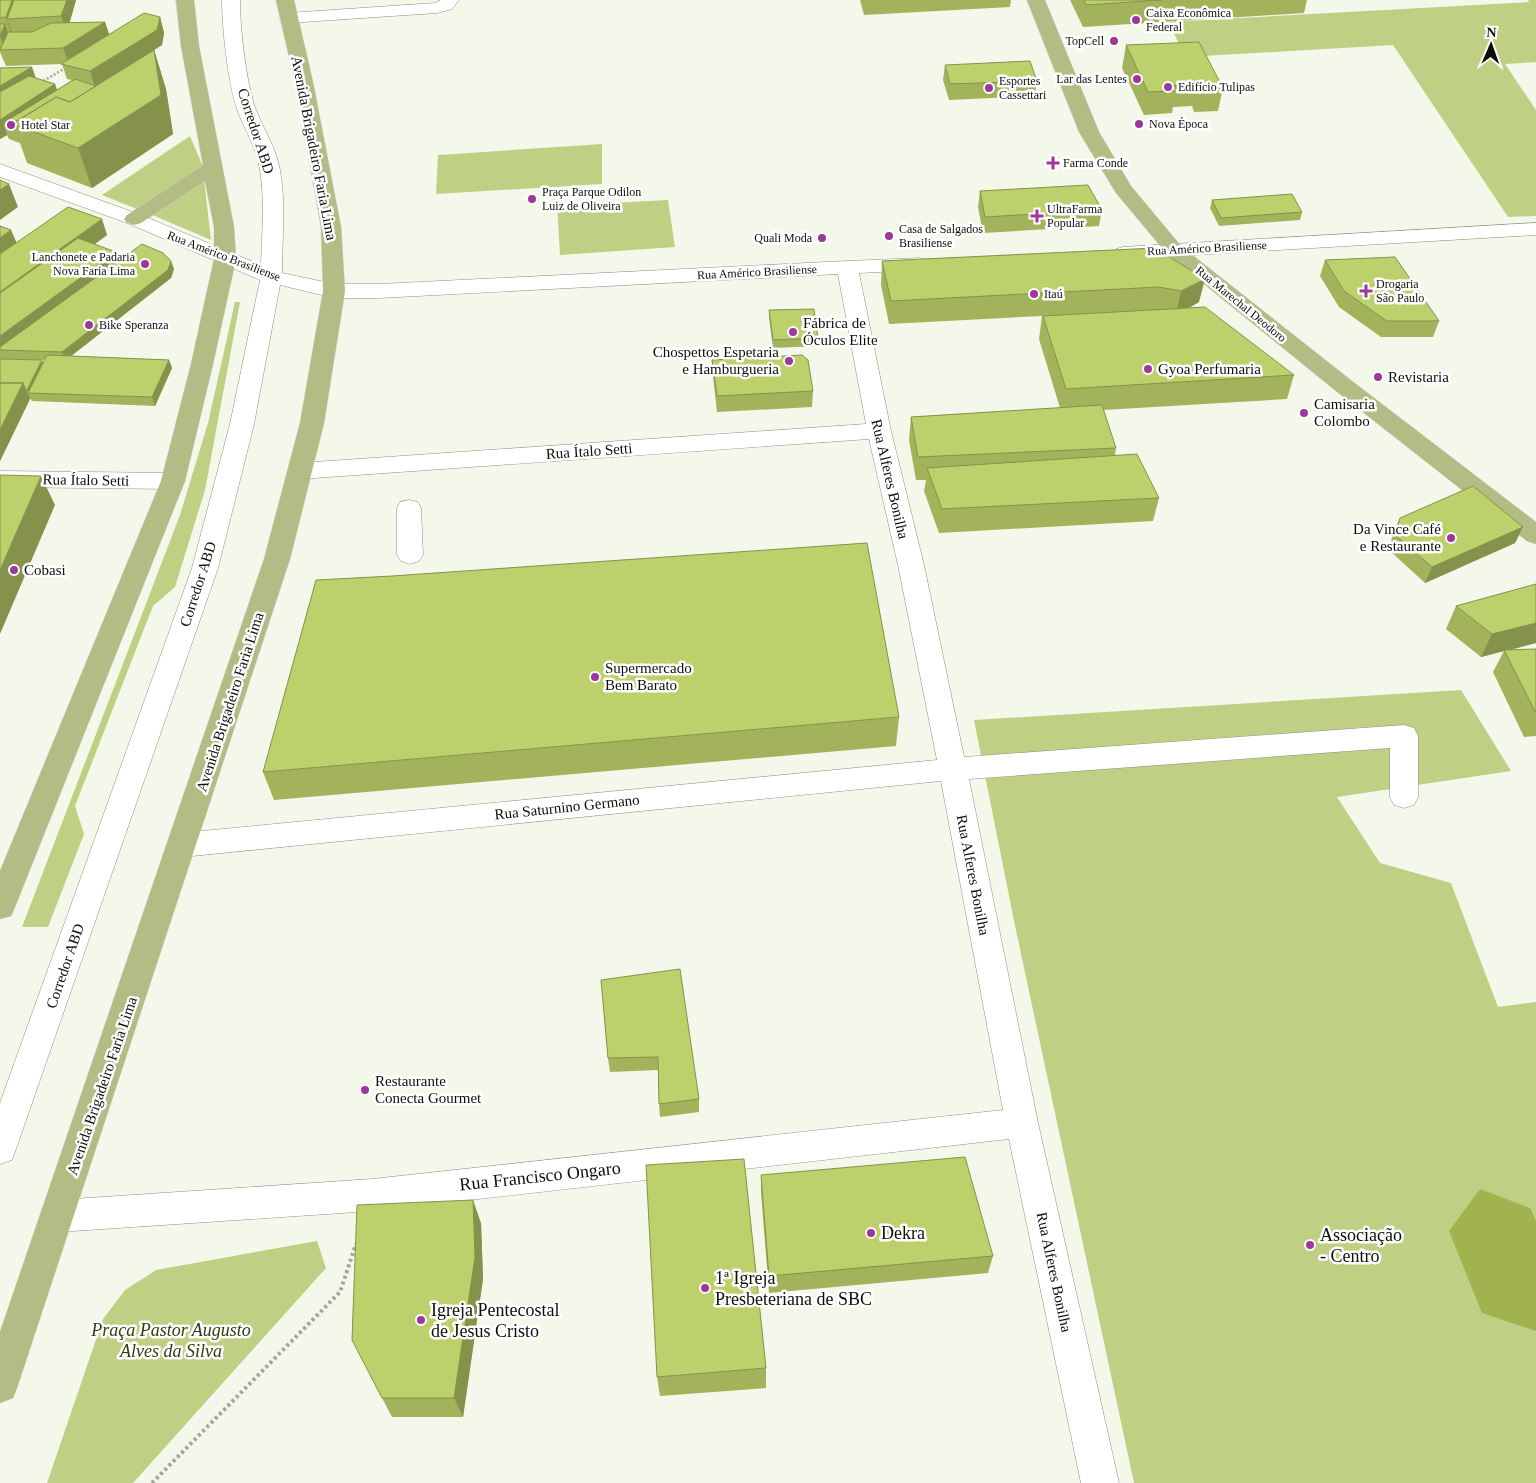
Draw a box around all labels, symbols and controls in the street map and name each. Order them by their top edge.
place label: Caixa Econômica Federal [1146,6,1232,34]
marker: Caixa Econômica Federal [1130,14,1142,26]
north arrow [1466,20,1516,70]
text: N [1486,25,1497,40]
place label: TopCell [1066,34,1105,48]
marker: TopCell [1108,35,1120,47]
street label: Avenida Brigadeiro Faria Lima [288,54,340,242]
place label: Lar das Lentes [1056,72,1127,86]
marker: Lar das Lentes [1131,73,1143,85]
place label: Esportes Cassettari [999,74,1047,102]
place label: Edifício Tulipas [1178,80,1255,94]
marker: Edifício Tulipas [1162,81,1174,93]
marker: Esportes Cassettari [983,82,995,94]
street label: Corredor ABD [235,86,277,176]
place label: Nova Época [1149,117,1209,131]
place label: Hotel Star [21,118,70,132]
marker: Nova Época [1133,118,1145,130]
marker: Hotel Star [5,119,17,131]
place label: Farma Conde [1063,156,1128,170]
marker: Farma Conde [1047,157,1059,169]
place label: Praça Parque Odilon Luiz de Oliveira [542,185,641,213]
marker: Praça Parque Odilon Luiz de Oliveira [526,193,538,205]
place label: UltraFarma Popular [1047,202,1103,230]
marker: UltraFarma Popular [1031,210,1043,222]
place label: Casa de Salgados Brasiliense [899,222,983,250]
street label: Rua Américo Brasiliense [165,228,283,284]
marker: Casa de Salgados Brasiliense [883,230,895,242]
place label: Quali Moda [754,231,813,245]
marker: Quali Moda [816,232,828,244]
street label: Rua Américo Brasiliense [1147,238,1267,258]
place label: Lanchonete e Padaria Nova Faria Lima [32,250,136,278]
marker: Lanchonete e Padaria Nova Faria Lima [139,258,151,270]
street label: Rua Américo Brasiliense [697,262,817,282]
street label: Rua Marechal Deodoro [1193,263,1289,345]
place label: Drogaria São Paulo [1376,277,1424,305]
marker: Drogaria São Paulo [1360,285,1372,297]
place label: Itaú [1044,287,1063,301]
marker: Itaú [1028,288,1040,300]
place label: Fábrica de Óculos Elite [803,315,878,348]
place label: Bike Speranza [99,318,169,332]
marker: Bike Speranza [83,319,95,331]
marker: Fábrica de Óculos Elite [787,326,799,338]
place label: Chospettos Espetaria e Hamburgueria [653,344,779,377]
marker: Chospettos Espetaria e Hamburgueria [783,355,795,367]
place label: Gyoa Perfumaria [1158,361,1261,377]
marker: Gyoa Perfumaria [1142,363,1154,375]
place label: Revistaria [1388,369,1449,385]
marker: Revistaria [1372,371,1384,383]
place label: Camisaria Colombo [1314,396,1375,429]
marker: Camisaria Colombo [1298,407,1310,419]
street label: Rua Alferes Bonilha [868,418,912,541]
street label: Rua Ítalo Setti [545,440,633,462]
street label: Rua Ítalo Setti [43,471,129,489]
place label: Da Vince Café e Restaurante [1353,521,1441,554]
marker: Da Vince Café e Restaurante [1445,532,1457,544]
street label: Corredor ABD [177,539,219,629]
place label: Cobasi [24,562,66,578]
marker: Cobasi [8,564,20,576]
street label: Avenida Brigadeiro Faria Lima [193,610,267,794]
place label: Supermercado Bem Barato [605,660,692,693]
marker: Supermercado Bem Barato [589,671,601,683]
street label: Rua Saturnino Germano [494,791,640,823]
street label: Rua Alferes Bonilha [953,813,993,937]
street label: Corredor ABD [43,921,87,1011]
street label: Avenida Brigadeiro Faria Lima [64,994,140,1177]
place label: Restaurante Conecta Gourmet [375,1073,482,1106]
marker: Restaurante Conecta Gourmet [359,1084,371,1096]
street label: Rua Francisco Ongaro [458,1158,622,1194]
street label: Rua Alferes Bonilha [1033,1210,1075,1334]
place label: Dekra [881,1223,925,1243]
place label: Associação - Centro [1320,1225,1402,1266]
marker: Dekra [865,1227,877,1239]
marker: Associação - Centro [1304,1239,1316,1251]
place label: 1ª Igreja Presbeteriana de SBC [715,1268,872,1309]
marker: 1ª Igreja Presbeteriana de SBC [699,1282,711,1294]
place label: Igreja Pentecostal de Jesus Cristo [431,1300,559,1341]
marker: Igreja Pentecostal de Jesus Cristo [415,1314,427,1326]
park label: Praça Pastor Augusto Alves da Silva [90,1320,251,1361]

